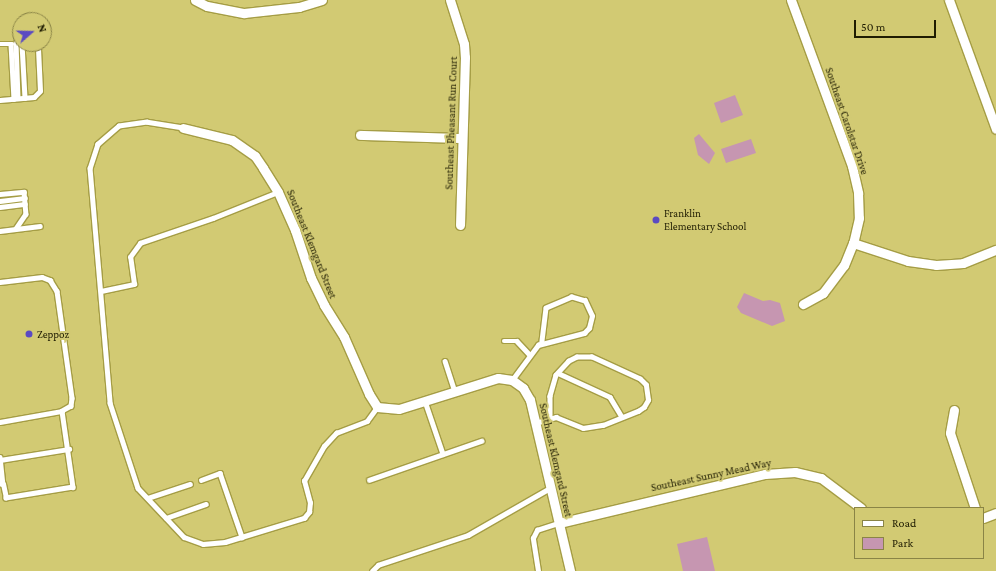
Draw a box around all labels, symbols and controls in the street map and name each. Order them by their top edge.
north arrow [12,12,52,52]
scale bar [856,12,938,38]
text: 50 m [861,20,885,34]
text: N [35,23,49,34]
street label: Southeast Pheasant Run Court [442,56,460,190]
street label: Southeast Carolstar Drive [822,66,872,176]
street label: Southeast Klemgard Street [284,188,340,300]
place label: Franklin Elementary School [664,207,746,233]
marker: Franklin Elementary School [651,215,661,225]
place label: Zeppoz [37,327,69,341]
marker: Zeppoz [24,329,34,339]
street label: Southeast Klemgard Street [536,402,576,518]
street label: Southeast Sunny Mead Way [650,456,772,494]
legend [854,507,984,559]
text: Road [892,516,916,530]
text: Park [892,536,913,550]

